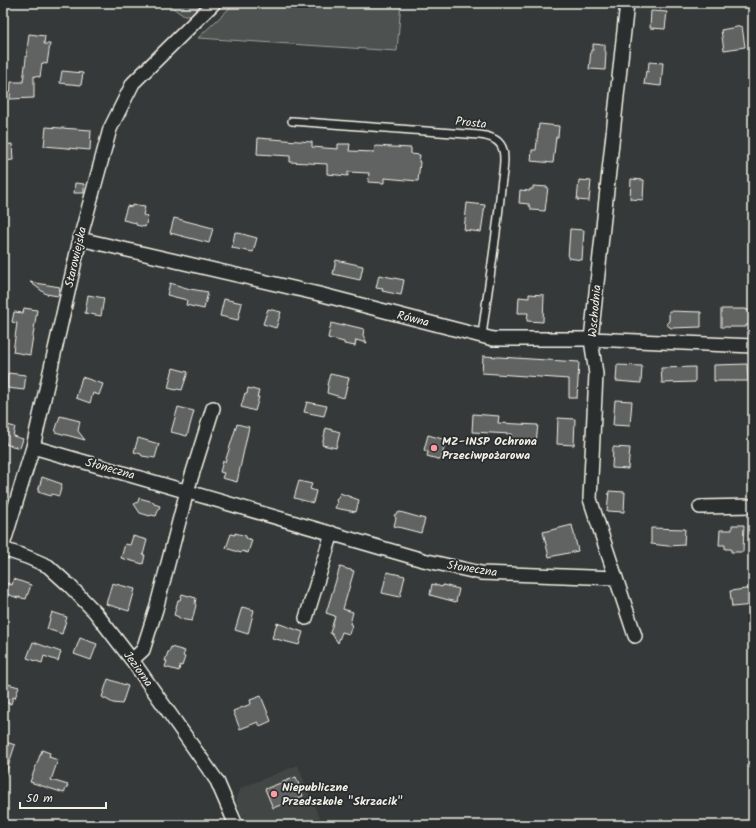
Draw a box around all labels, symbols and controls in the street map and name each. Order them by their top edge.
street label: Prosta [454,112,488,134]
street label: Starowiejska [60,224,92,289]
street label: Wschodnia [583,284,607,338]
street label: Równa [395,306,431,332]
place label: MZ-INSP Ochrona Przeciwpożarowa [442,432,537,465]
marker: MZ-INSP Ochrona Przeciwpożarowa [429,443,439,453]
street label: Słoneczna [83,453,137,485]
street label: Słoneczna [446,556,499,582]
street label: Jeziorna [118,647,158,691]
place label: Niepubliczne Przedszkole "Skrzacik" [282,778,403,811]
scale bar [20,784,106,810]
text: 50 m [26,789,53,808]
marker: Niepubliczne Przedszkole "Skrzacik" [269,789,279,799]

